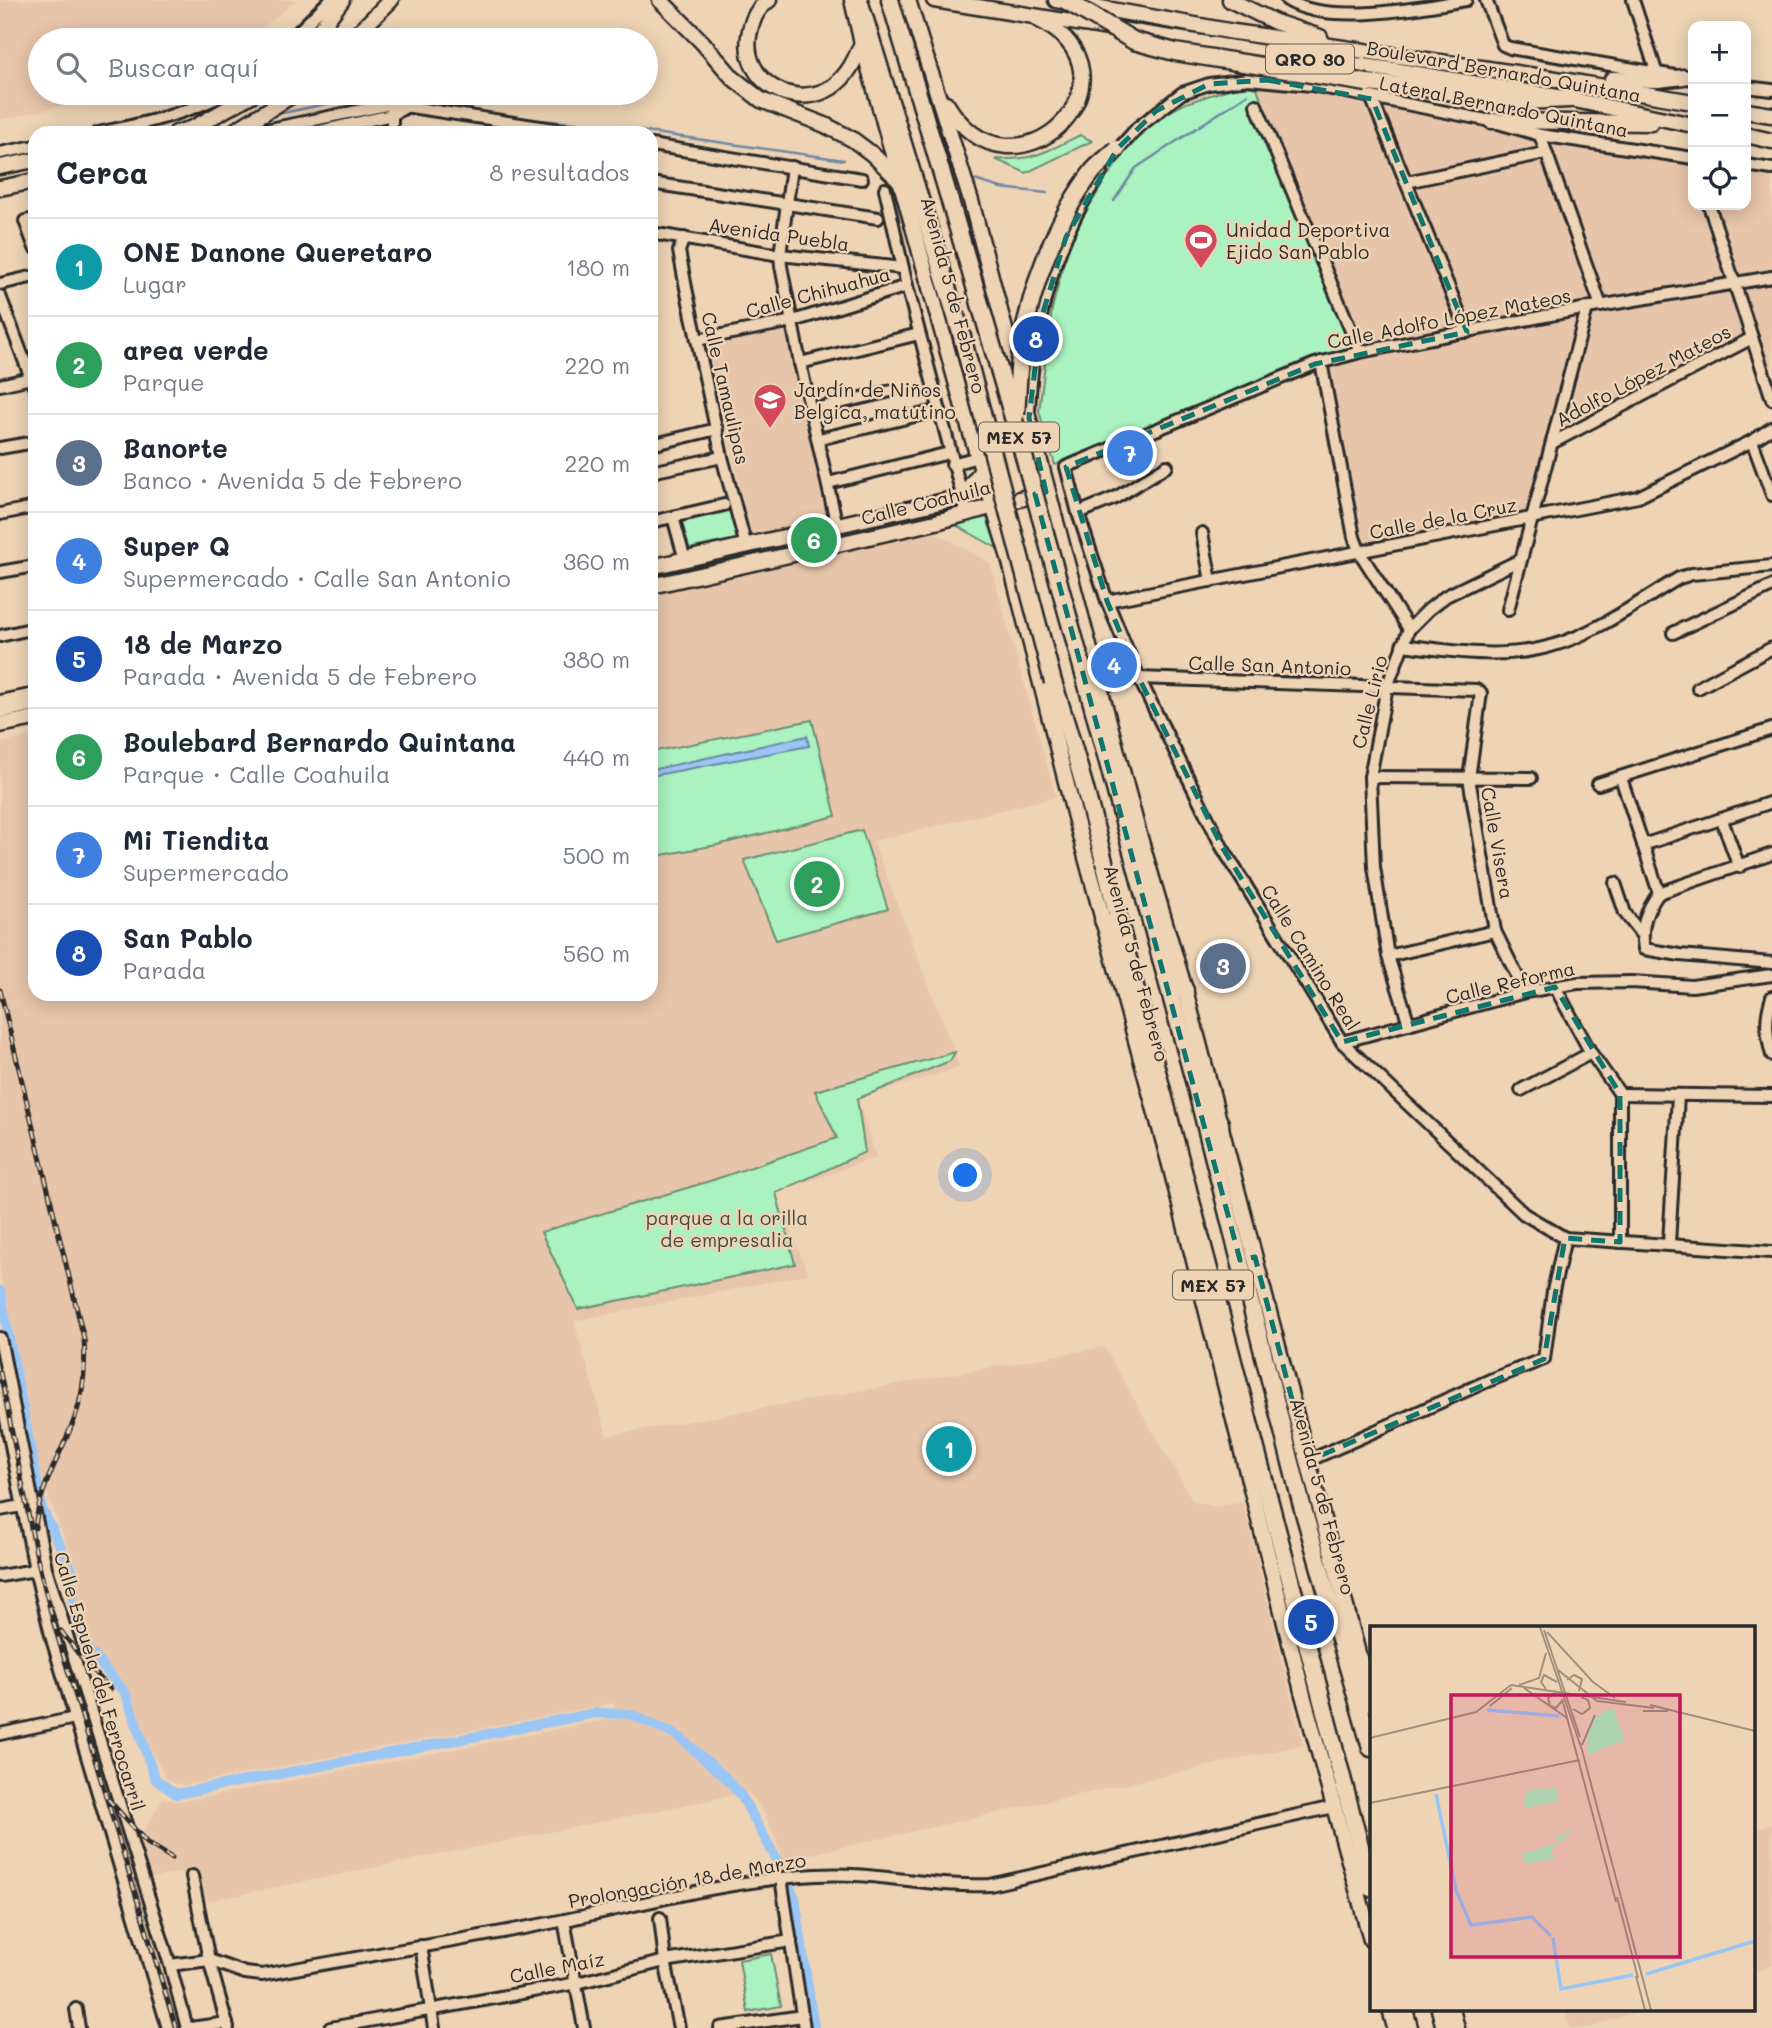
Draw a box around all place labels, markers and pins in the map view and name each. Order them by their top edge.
place label: Unidad Deportiva Ejido San Pablo [1226,217,1390,264]
sports icon: Unidad Deportiva Ejido San Pablo [1182,221,1220,270]
pin: 8 [1013,313,1059,365]
place label: Jardín de Niños Belgica, matutino [794,377,956,424]
school or university icon: Jardín de Niños Belgica, matutino [751,381,789,430]
pin: 7 [1107,427,1153,479]
pin: 6 [791,514,837,566]
pin: 4 [1091,639,1137,691]
pin: 2 [794,858,840,910]
pin: 3 [1200,940,1246,992]
pin: 1 [926,1423,972,1475]
pin: 5 [1288,1596,1334,1648]

